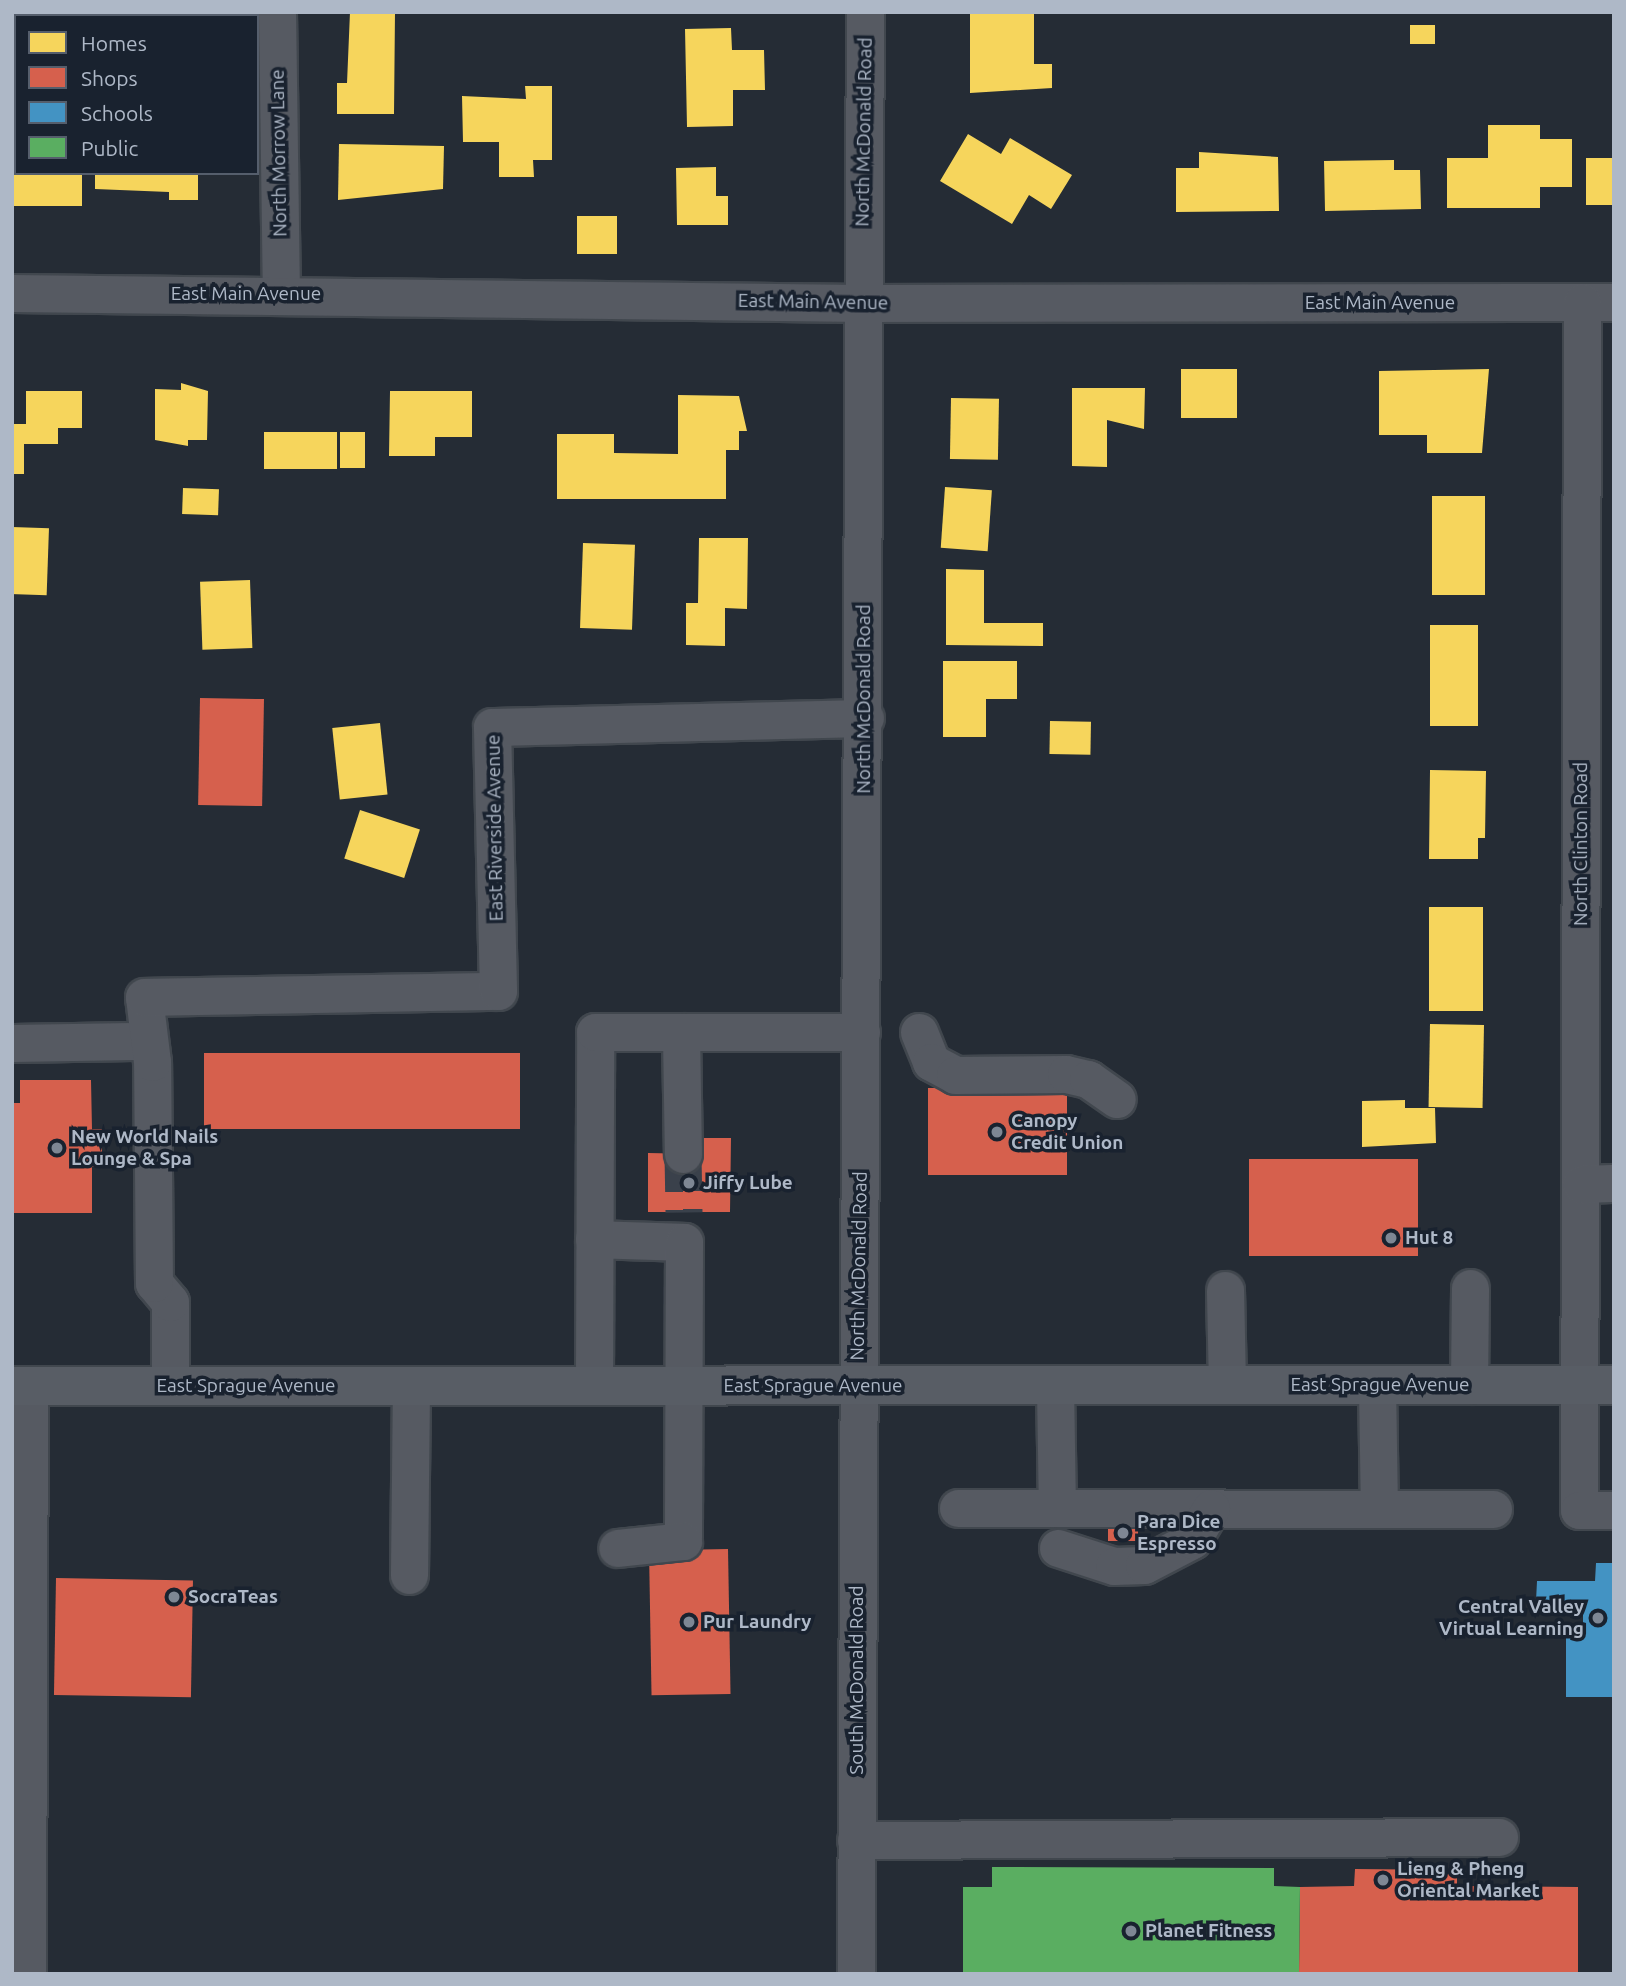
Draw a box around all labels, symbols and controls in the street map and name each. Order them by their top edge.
legend [14,14,259,175]
text: Homes [81,31,147,55]
street label: North McDonald Road [851,37,877,227]
text: Shops [81,66,138,90]
street label: North Morrow Lane [266,69,292,237]
text: Schools [81,101,153,125]
text: Public [81,136,138,160]
street label: East Main Avenue [171,283,321,305]
street label: East Main Avenue [738,289,888,315]
street label: East Main Avenue [1305,292,1455,314]
street label: North McDonald Road [853,604,875,794]
street label: East Riverside Avenue [482,734,508,922]
street label: North Clinton Road [1570,762,1592,926]
place label: Canopy Credit Union [1011,1110,1123,1154]
marker: Canopy Credit Union [989,1124,1005,1140]
place label: New World Nails Lounge & Spa [71,1126,218,1170]
marker: New World Nails Lounge & Spa [49,1140,65,1156]
street label: North McDonald Road [846,1171,872,1361]
place label: Jiffy Lube [703,1172,793,1194]
marker: Jiffy Lube [681,1175,697,1191]
place label: Hut 8 [1405,1227,1453,1249]
marker: Hut 8 [1383,1230,1399,1246]
street label: East Sprague Avenue [1290,1374,1470,1396]
street label: East Sprague Avenue [156,1375,336,1397]
street label: East Sprague Avenue [723,1375,903,1397]
place label: Para Dice Espresso [1137,1511,1221,1555]
marker: Para Dice Espresso [1115,1525,1131,1541]
street label: South McDonald Road [846,1585,868,1775]
place label: SocraTeas [188,1586,278,1608]
marker: SocraTeas [166,1589,182,1605]
place label: Central Valley Virtual Learning [1439,1596,1584,1640]
marker: Central Valley Virtual Learning [1590,1610,1606,1626]
place label: Pur Laundry [703,1611,811,1633]
marker: Pur Laundry [681,1614,697,1630]
place label: Lieng & Pheng Oriental Market [1397,1858,1540,1902]
marker: Lieng & Pheng Oriental Market [1375,1872,1391,1888]
place label: Planet Fitness [1145,1920,1272,1942]
marker: Planet Fitness [1123,1923,1139,1939]

